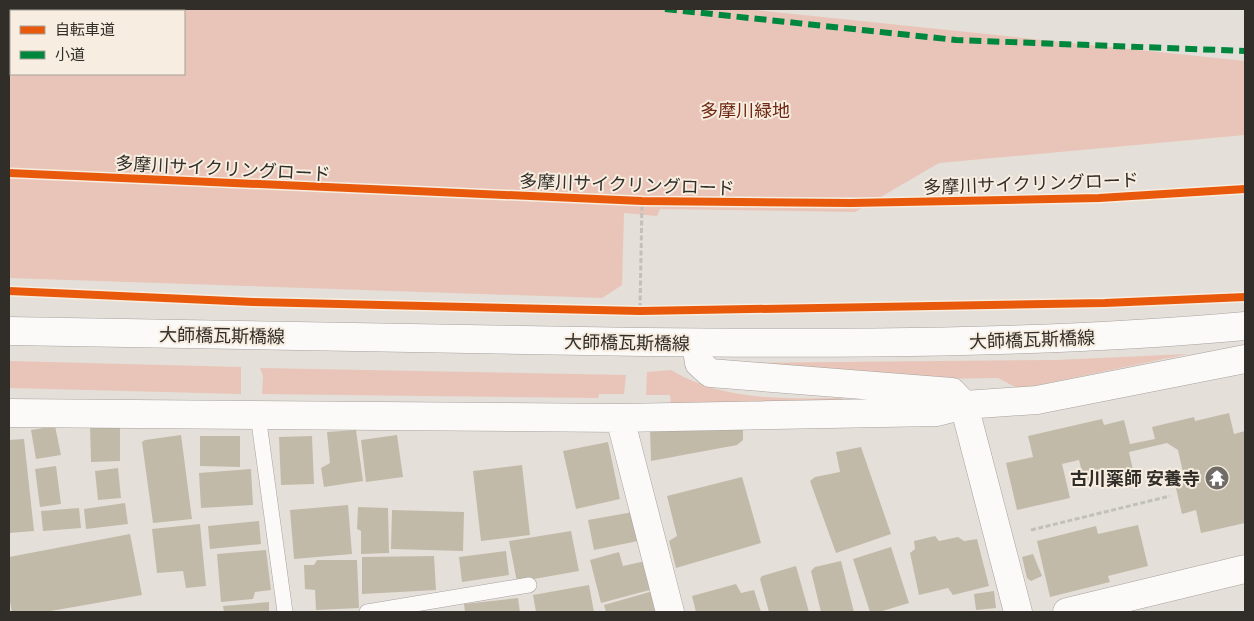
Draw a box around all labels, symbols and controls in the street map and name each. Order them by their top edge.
legend [10,10,185,75]
text: 自転車道 [55,20,115,38]
text: 小道 [55,45,85,63]
park label: 多摩川緑地 [700,99,790,121]
street label: 多摩川サイクリングロード [115,151,331,185]
street label: 多摩川サイクリングロード [923,168,1139,198]
street label: 多摩川サイクリングロード [519,169,735,199]
street label: 大師橋瓦斯橋線 [159,323,285,347]
street label: 大師橋瓦斯橋線 [969,326,1095,352]
street label: 大師橋瓦斯橋線 [564,330,690,354]
temple icon: 古川薬師 安養寺 [1204,465,1230,491]
place label: 古川薬師 安養寺 [1070,467,1200,489]

